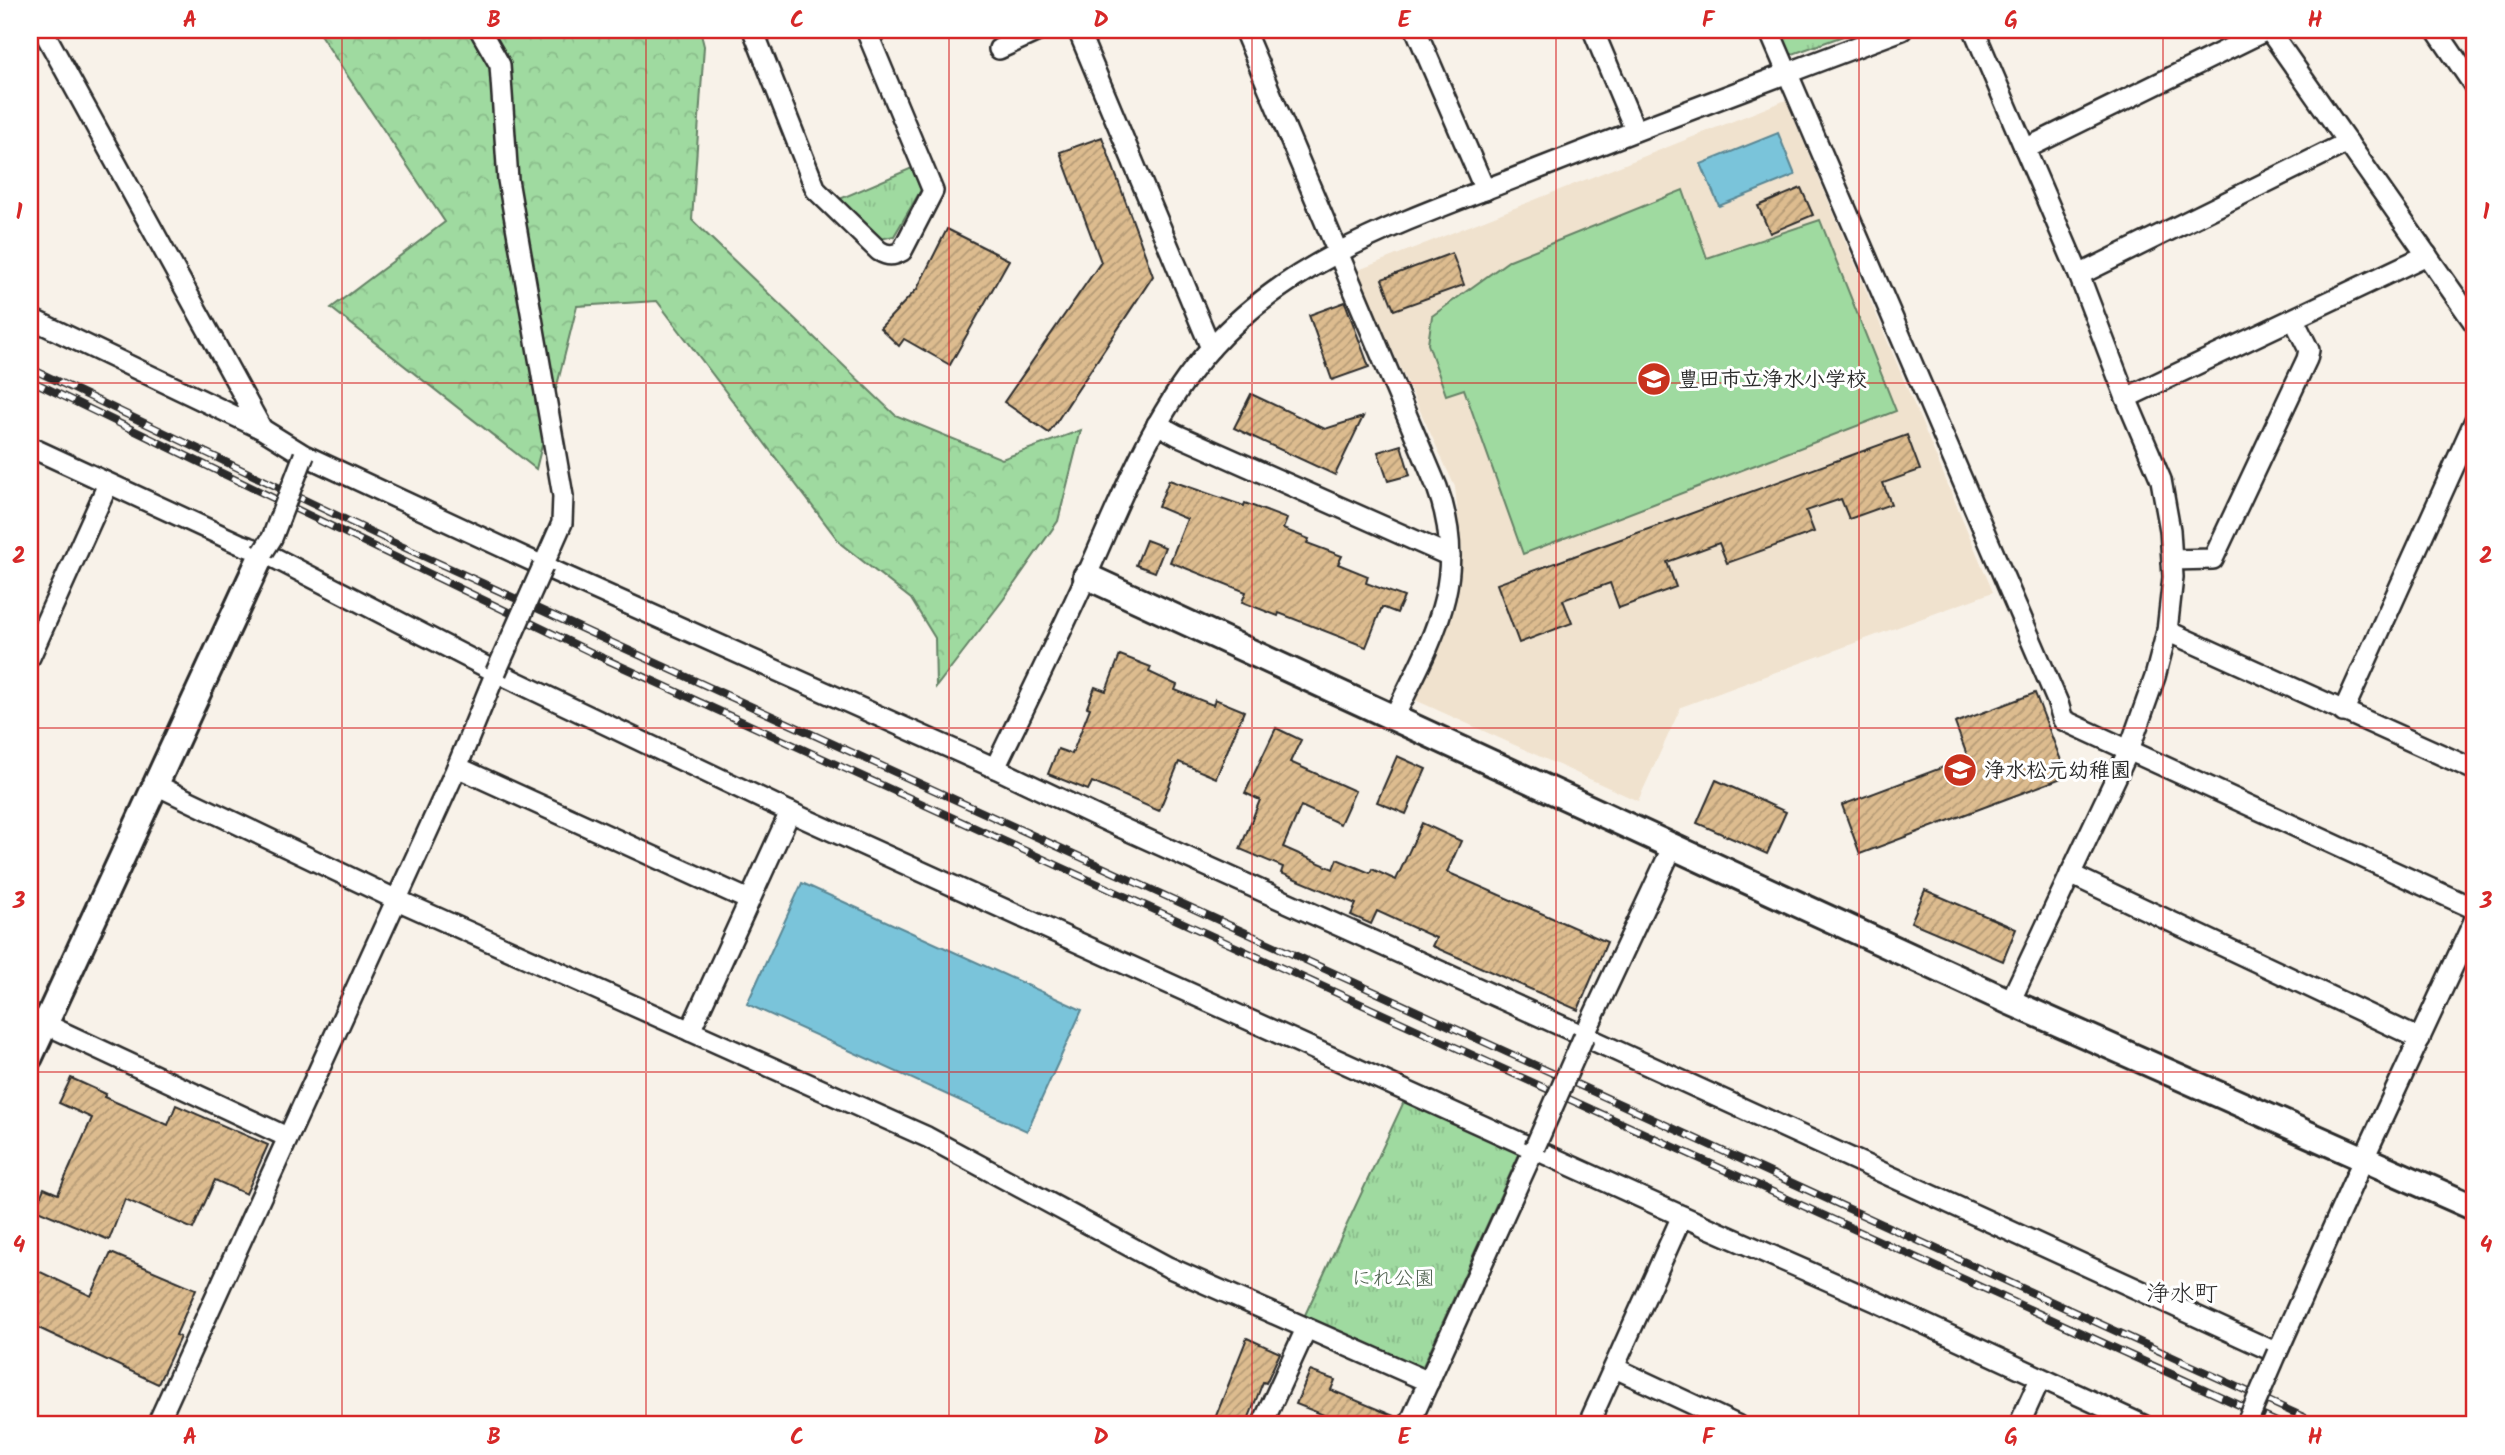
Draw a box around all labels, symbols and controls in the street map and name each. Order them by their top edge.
text: A [183,3,197,39]
text: B [487,3,501,39]
text: C [790,3,804,39]
text: D [1093,3,1109,39]
text: E [1398,3,1412,39]
text: F [1702,3,1716,39]
text: G [2004,3,2018,39]
text: H [2308,3,2323,39]
text: 1 [16,195,23,231]
text: 1 [2483,195,2490,231]
school or university icon: 豊田市立浄水小学校 [1635,360,1673,398]
place label: 豊田市立浄水小学校 [1678,364,1867,397]
text: 2 [12,539,26,575]
text: 2 [2479,539,2493,575]
school or university icon: 浄水松元幼稚園 [1941,751,1979,789]
place label: 浄水松元幼稚園 [1984,755,2131,788]
text: 3 [12,884,26,920]
text: 3 [2479,884,2493,920]
text: 4 [13,1228,26,1264]
text: 4 [2480,1228,2493,1264]
park label: にれ公園 [1351,1263,1435,1296]
district label: 浄水町 [2146,1275,2218,1314]
text: A [183,1420,197,1455]
text: B [487,1420,501,1455]
text: C [790,1420,804,1455]
text: D [1093,1420,1109,1455]
text: E [1398,1420,1412,1455]
text: F [1702,1420,1716,1455]
text: G [2004,1420,2018,1455]
text: H [2308,1420,2323,1455]

